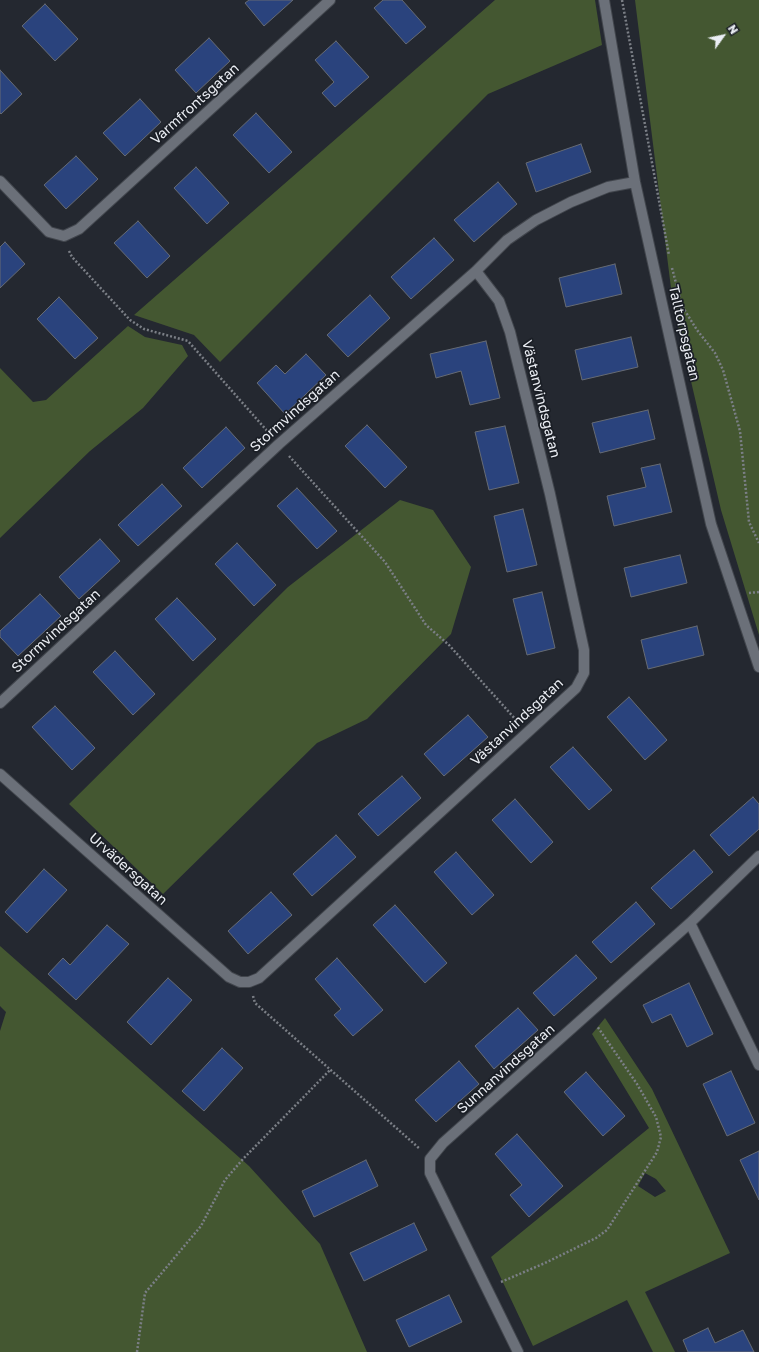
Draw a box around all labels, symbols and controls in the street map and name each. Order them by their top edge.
north arrow [703,16,743,56]
text: N [726,22,741,36]
street label: Varmfrontsgatan [147,60,243,148]
street label: Talltorpsgatan [665,283,703,383]
street label: Västanvindsgatan [518,338,564,460]
street label: Stormvindsgatan [247,366,343,456]
street label: Stormvindsgatan [8,586,104,676]
street label: Västanvindsgatan [467,675,567,769]
street label: Urvädersgatan [85,829,171,909]
street label: Sunnanvindsgatan [454,1021,558,1117]

